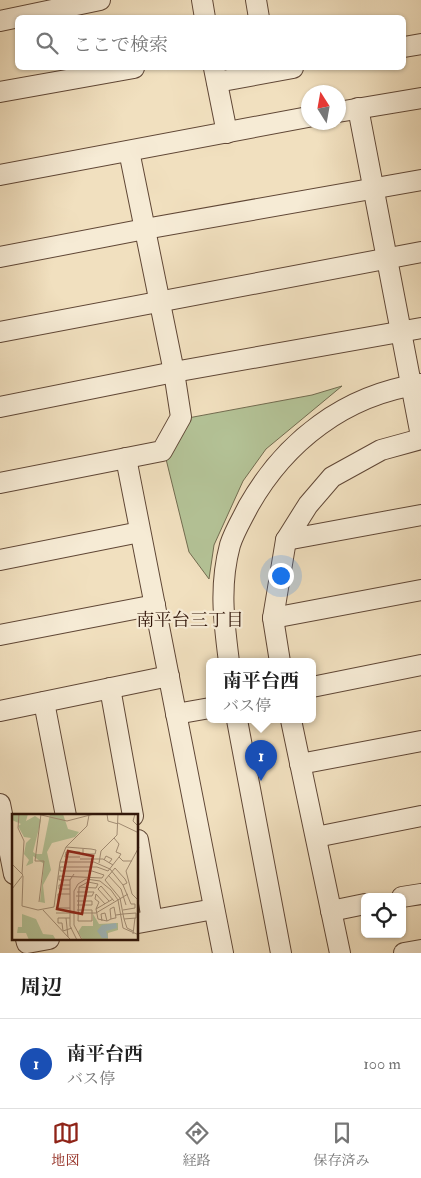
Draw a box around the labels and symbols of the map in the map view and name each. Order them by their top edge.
north arrow [301,85,346,130]
your location [268,563,294,589]
district label: 南平台三丁目 [136,609,244,632]
pin: 1 [245,740,277,781]
inset map [12,814,139,940]

